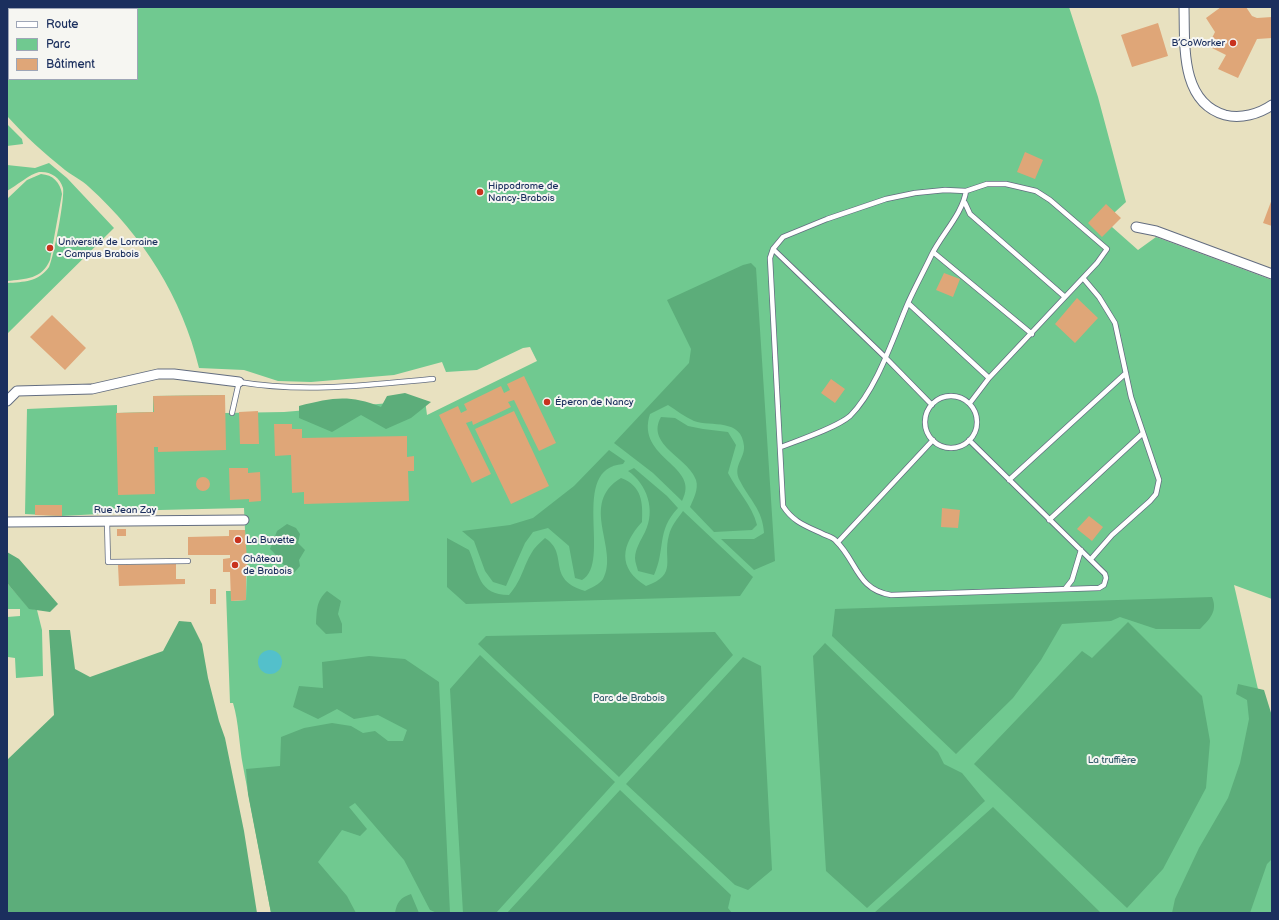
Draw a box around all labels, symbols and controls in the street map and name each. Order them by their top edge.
legend [8,8,138,80]
text: Route [46,17,78,32]
text: Parc [46,37,70,52]
place label: B’CoWorker [1171,37,1225,49]
marker: B’CoWorker [1228,38,1238,48]
text: Bâtiment [46,57,95,72]
place label: Hippodrome de Nancy-Brabois [488,180,558,204]
marker: Hippodrome de Nancy-Brabois [475,187,485,197]
place label: Université de Lorraine - Campus Brabois [58,236,158,260]
marker: Université de Lorraine - Campus Brabois [45,243,55,253]
place label: Éperon de Nancy [555,396,633,408]
marker: Éperon de Nancy [542,397,552,407]
street label: Rue Jean Zay [94,504,156,516]
place label: La Buvette [246,534,295,546]
marker: La Buvette [233,535,243,545]
place label: Château de Brabois [243,553,292,576]
marker: Château de Brabois [230,560,240,570]
park label: Parc de Brabois [593,692,665,704]
park label: La truffière [1088,754,1136,766]

